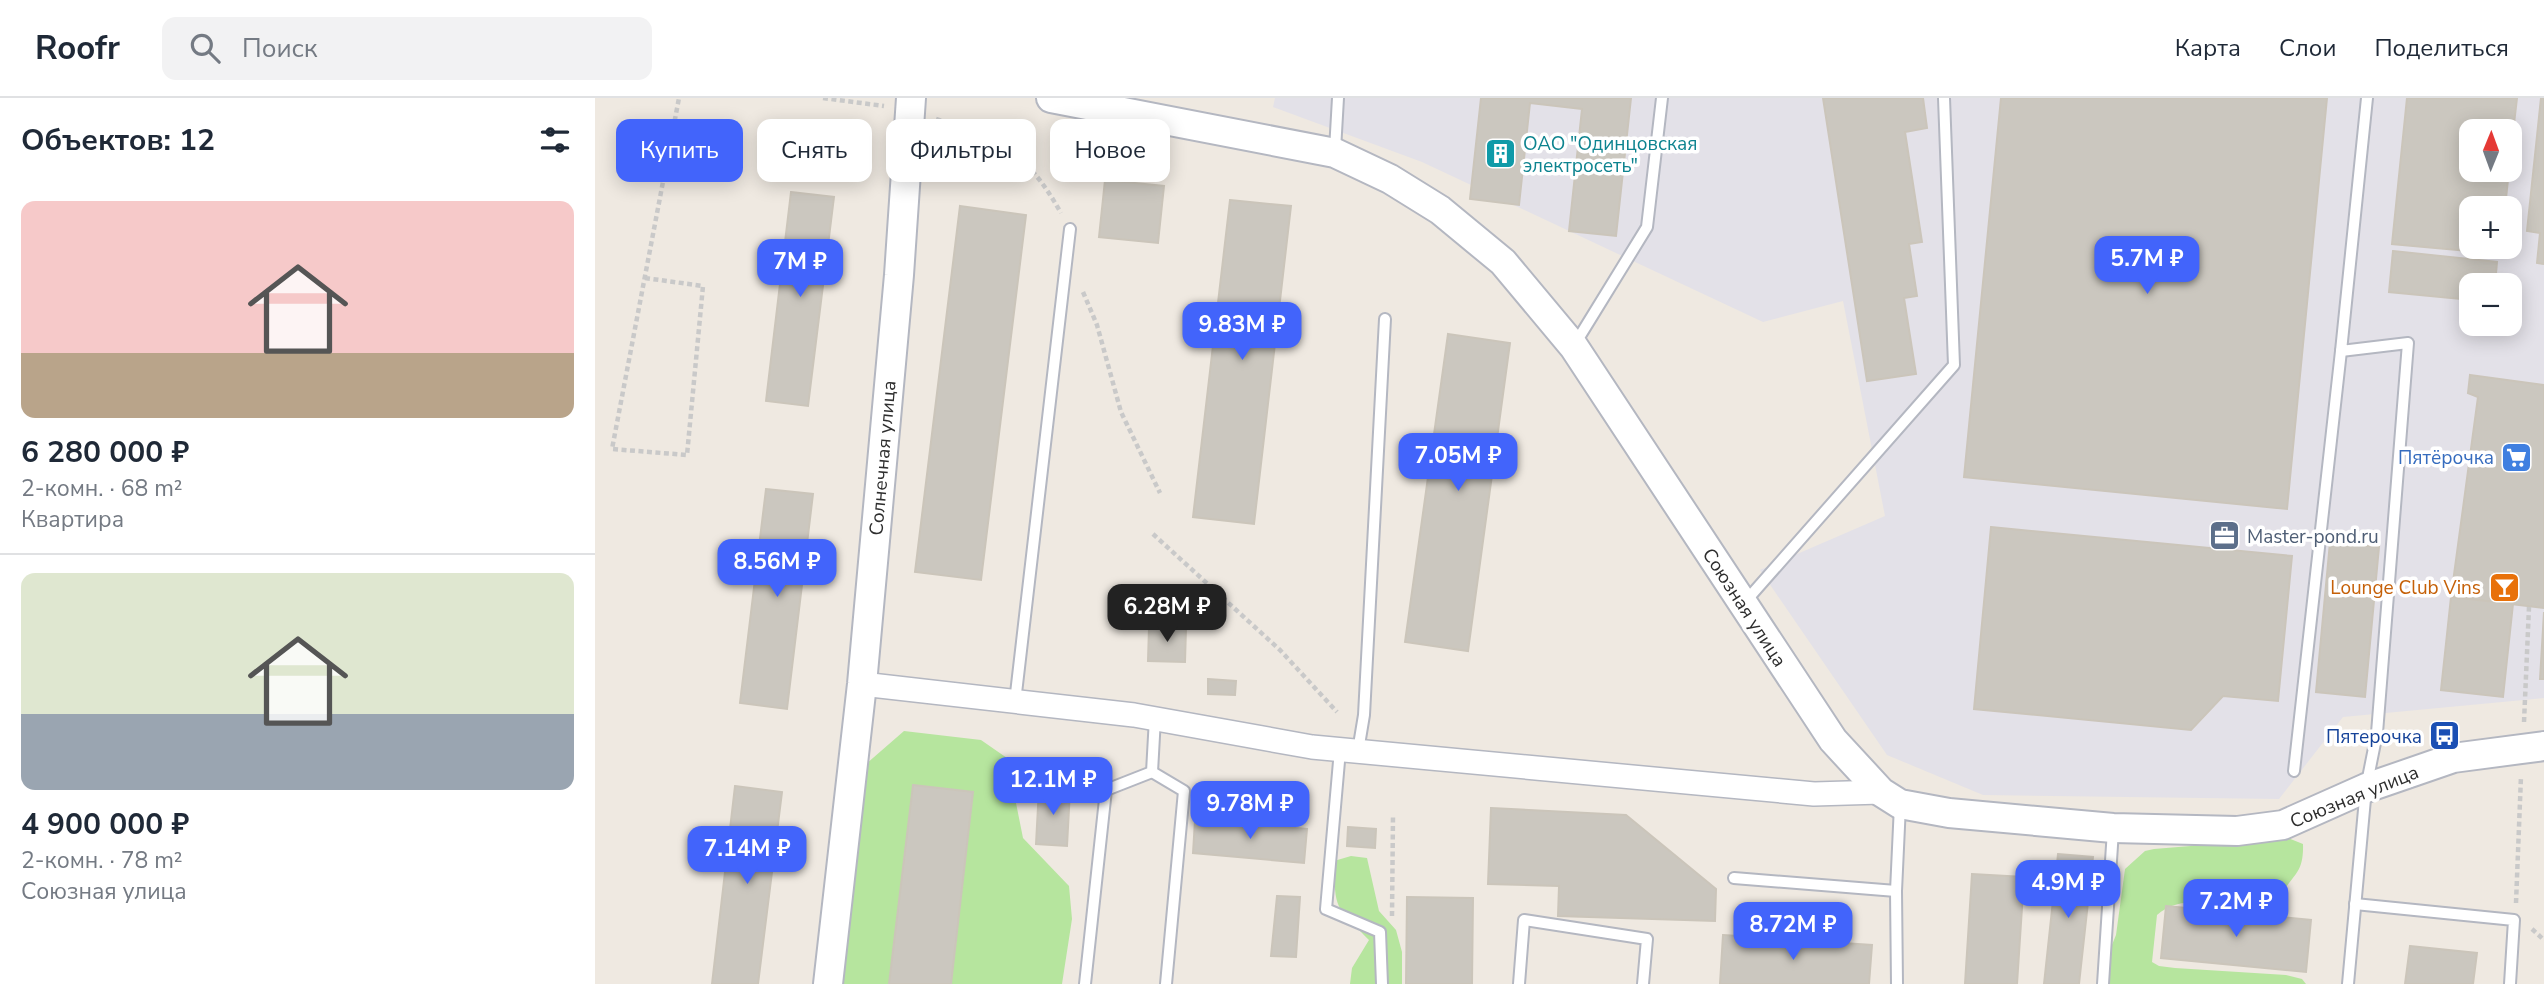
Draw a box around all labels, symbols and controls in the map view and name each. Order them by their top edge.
search box [162,17,652,80]
text: Roofr [35,26,120,71]
icon: search [186,29,224,67]
text: Поиск [242,31,318,66]
text: Карта [2175,32,2241,64]
text: Слои [2279,32,2336,64]
text: Поделиться [2374,32,2509,64]
chip: Купить [616,119,743,182]
chip: Снять [757,119,872,182]
chip: Фильтры [886,119,1036,182]
chip: Новое [1050,119,1170,182]
north arrow [2459,119,2522,182]
map controls [2459,119,2522,336]
text: Объектов: 12 [21,120,215,161]
icon: filters [536,121,574,159]
place label: ОАО "Одинцовская электросеть" [1523,131,1697,179]
building icon: ОАО "Одинцовская электросеть" [1483,137,1517,171]
button: + [2459,196,2522,259]
pin: 5.7M ₽ [2090,236,2204,296]
pin: 7M ₽ [759,240,841,299]
text: 5.7M ₽ [2110,243,2184,274]
icon: home [235,246,361,372]
text: 7M ₽ [773,246,827,277]
button: − [2459,273,2522,336]
pin: 9.83M ₽ [1177,302,1307,362]
text: 9.83M ₽ [1198,309,1286,340]
street label: Солнечная улица [863,379,903,537]
text: 6 280 000 ₽ [21,432,189,473]
pin: 7.05M ₽ [1393,434,1523,493]
text: 7.05M ₽ [1414,440,1502,471]
supermarket icon: Пятёрочка [2500,440,2534,474]
place label: Пятёрочка [2398,445,2494,471]
text: 2-комн. · 68 m² [21,473,183,504]
text: Квартира [21,504,124,535]
office icon: Master-pond.ru [2207,519,2241,553]
place label: Master-pond.ru [2247,524,2379,550]
pin: 8.56M ₽ [712,540,842,599]
street label: Союзная улица [1696,543,1792,672]
text: 8.56M ₽ [733,546,821,577]
bar icon: Lounge Club Vins [2487,570,2521,604]
place label: Lounge Club Vins [2330,575,2481,601]
pin: 6.28M ₽ [1102,584,1232,644]
text: 6.28M ₽ [1123,591,1211,622]
icon: home [235,618,361,744]
bus stop icon: Пятерочка [2428,719,2462,753]
place label: Пятерочка [2326,724,2422,750]
pin: 12.1M ₽ [988,758,1118,817]
street label: Союзная улица [2286,759,2423,835]
text: 12.1M ₽ [1009,764,1097,795]
pin: 9.78M ₽ [1185,782,1315,841]
text: 9.78M ₽ [1206,788,1294,819]
text: 4 900 000 ₽ [21,804,189,845]
pin: 7.14M ₽ [682,826,812,886]
text: 7.14M ₽ [703,833,791,864]
text: 2-комн. · 78 m² [21,845,183,876]
pin: 4.9M ₽ [2011,860,2125,920]
text: 4.9M ₽ [2031,867,2105,898]
text: Союзная улица [21,876,187,907]
pin: 7.2M ₽ [2179,880,2293,939]
text: 7.2M ₽ [2199,886,2273,917]
pin: 8.72M ₽ [1728,902,1858,962]
text: 8.72M ₽ [1749,909,1837,940]

